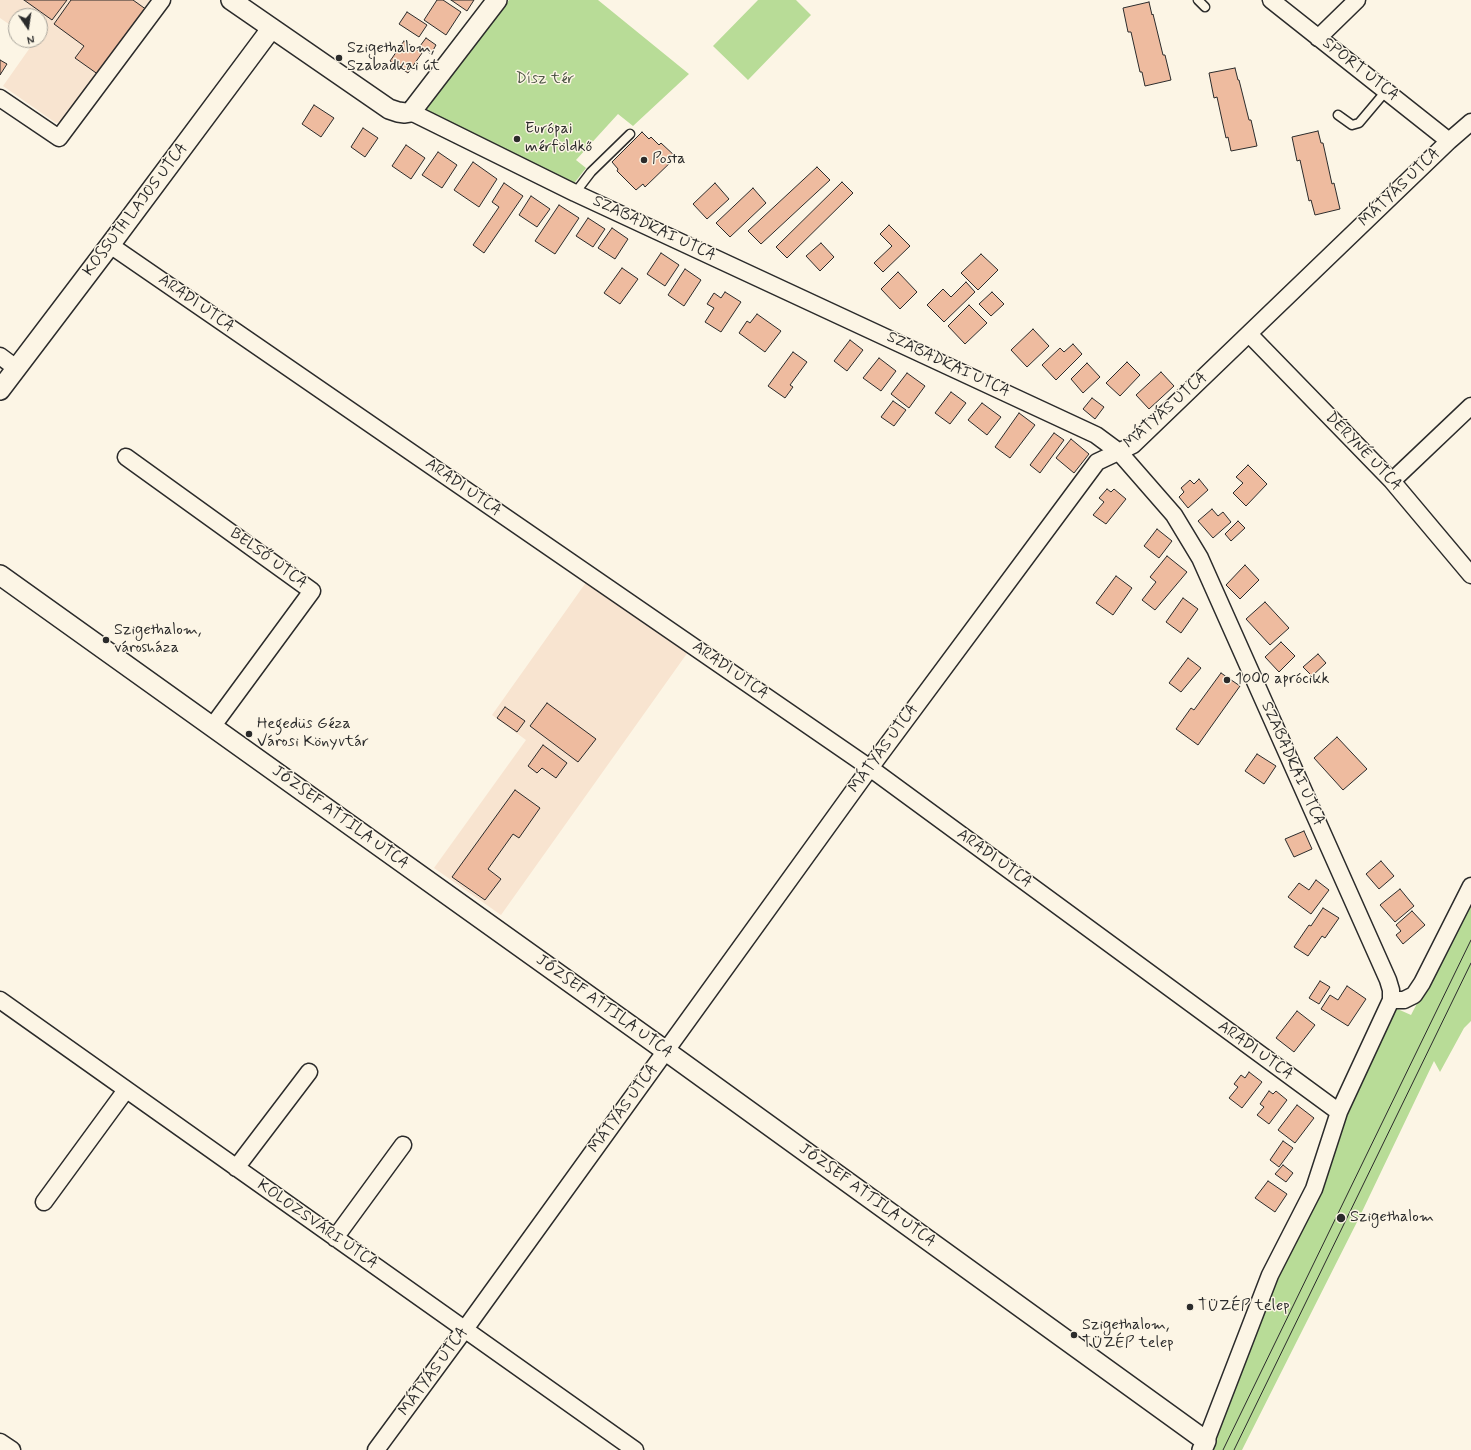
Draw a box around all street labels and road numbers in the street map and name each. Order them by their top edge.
street label: SPORT UTCA [1318,34,1402,106]
street label: KOSSUTH LAJOS UTCA [80,140,192,280]
street label: MÁTYÁS UTCA [1355,144,1445,232]
street label: SZABADKAI UTCA [589,192,719,266]
street label: ARADI UTCA [154,271,238,337]
street label: SZABADKAI UTCA [883,328,1013,402]
street label: MÁTYÁS UTCA [1120,369,1212,453]
street label: DÉRYNÉ UTCA [1321,409,1405,495]
street label: ARADI UTCA [421,455,505,521]
street label: BELSŐ UTCA [226,524,310,594]
street label: ARADI UTCA [688,638,772,704]
street label: SZABADKAI UTCA [1256,699,1328,829]
street label: MÁTYÁS UTCA [845,701,923,797]
street label: JÓZSEF ATTILA UTCA [268,762,412,874]
street label: ARADI UTCA [953,825,1035,893]
street label: JÓZSEF ATTILA UTCA [532,951,676,1063]
street label: ARADI UTCA [1214,1017,1296,1085]
street label: MÁTYÁS UTCA [585,1061,663,1157]
street label: JÓZSEF ATTILA UTCA [795,1140,939,1252]
street label: KOLOZSVÁRI UTCA [253,1176,381,1274]
street label: MÁTYÁS UTCA [395,1324,473,1420]

